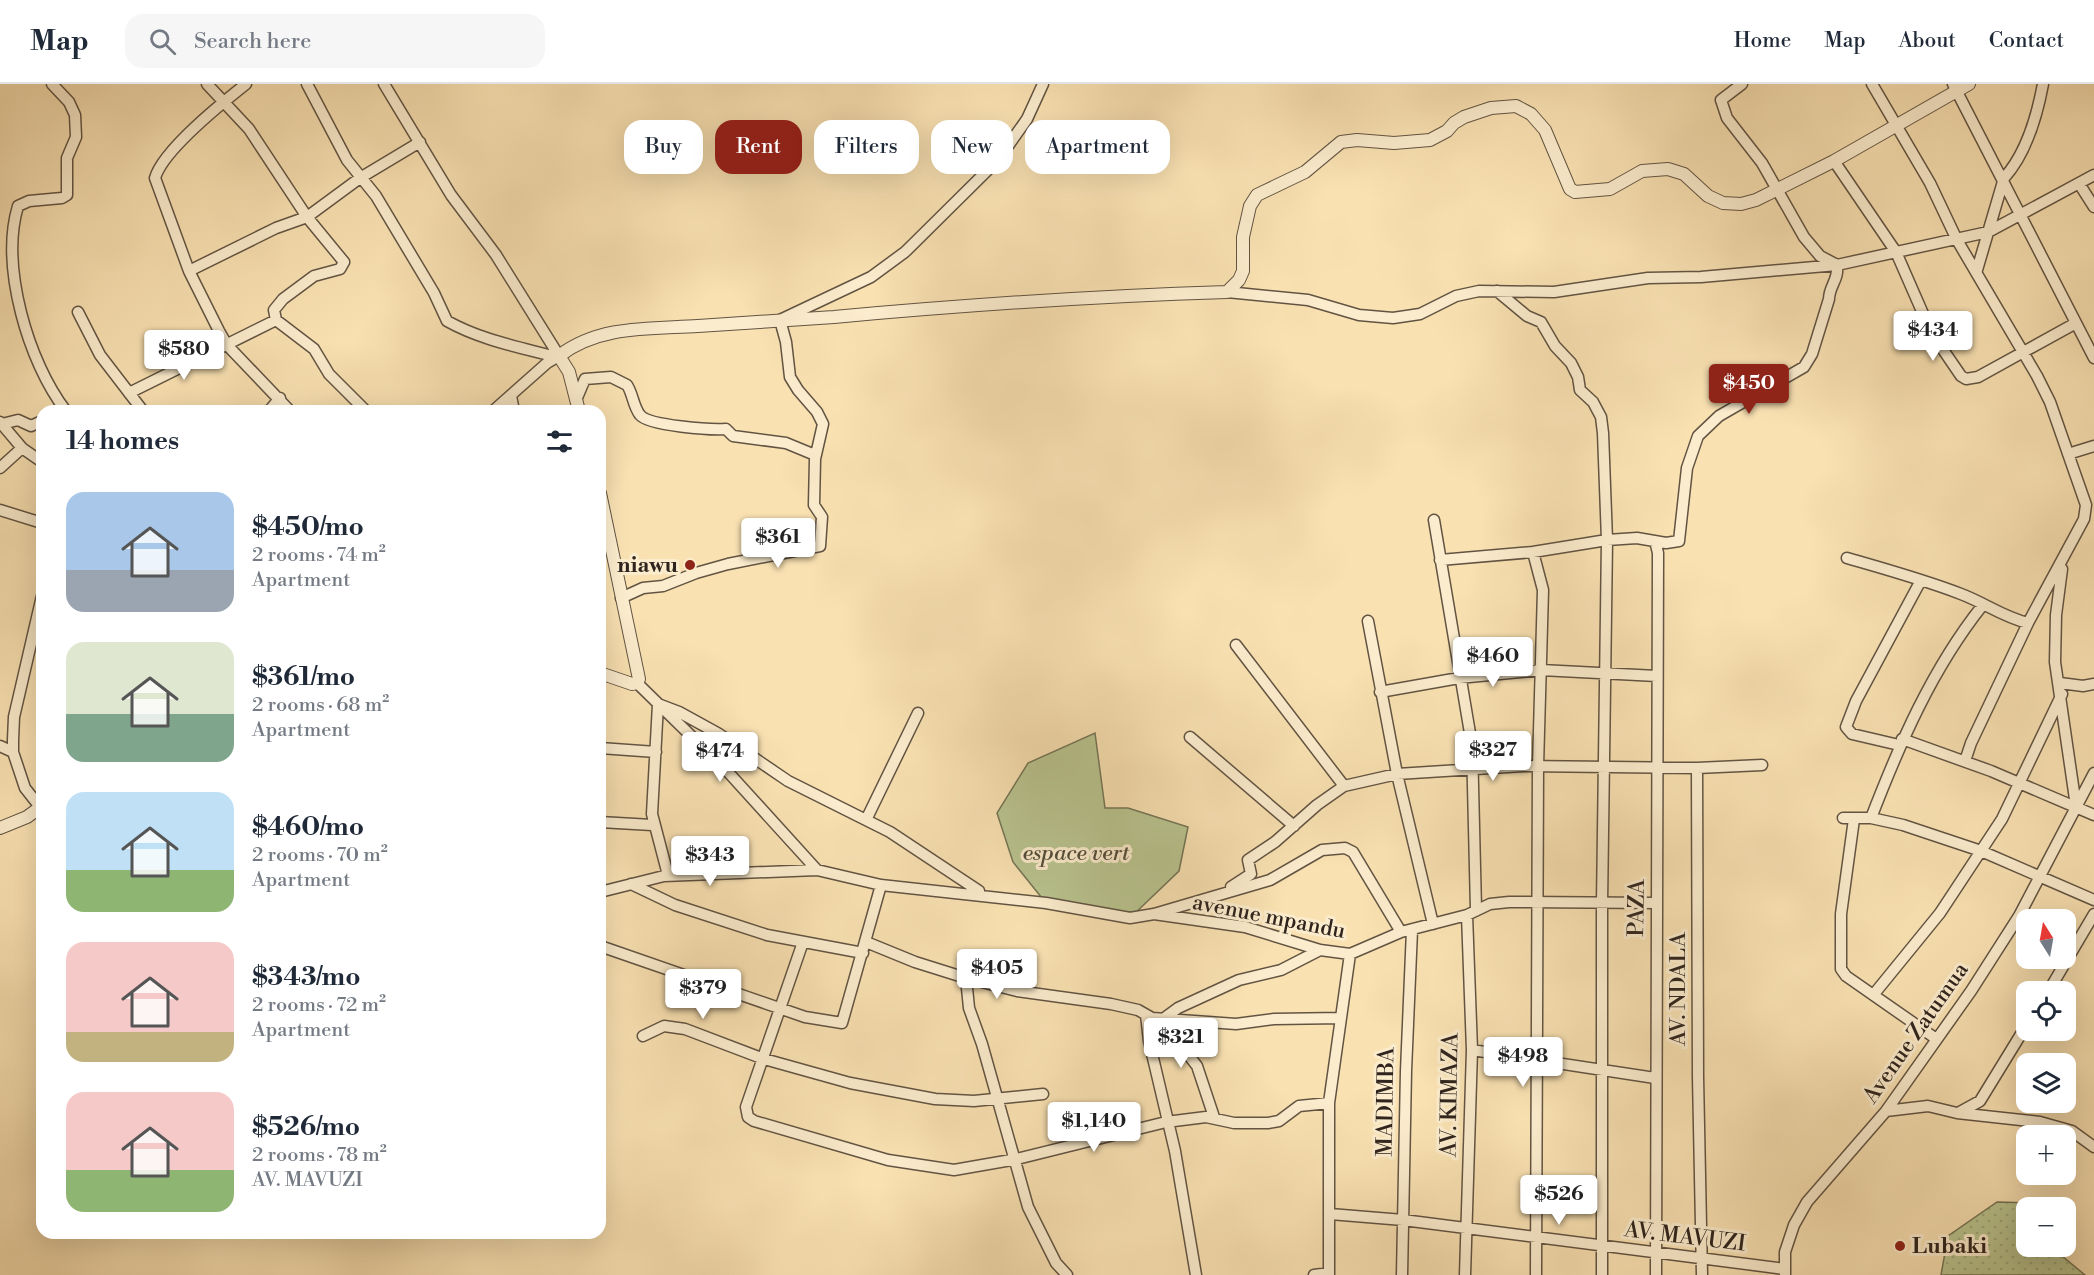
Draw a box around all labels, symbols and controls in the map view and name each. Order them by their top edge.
search box [125,14,545,68]
text: Map [30,24,89,59]
icon: search [146,25,179,58]
text: Search here [194,28,311,55]
text: Home [1734,28,1791,54]
text: Map [1824,28,1866,54]
text: About [1899,28,1956,54]
text: Contact [1989,28,2064,54]
chip: Buy [624,120,703,174]
chip: Rent [715,120,802,174]
chip: Filters [814,120,919,174]
chip: New [931,120,1013,174]
chip: Apartment [1025,120,1170,174]
pin: $434 [1897,311,1969,362]
text: $434 [1907,318,1959,343]
pin: $580 [148,330,220,381]
text: $580 [158,337,210,362]
pin: $450 [1713,364,1785,415]
text: $450 [1723,371,1775,396]
text: 14 homes [66,425,179,457]
icon: filters [543,425,576,458]
text: $450/mo [252,511,364,543]
icon: home [114,516,186,588]
pin: $361 [742,518,814,569]
text: $361 [755,525,801,550]
text: 2 rooms · 74 m² [252,543,386,568]
place label: niawu [617,552,678,579]
marker: niawu [683,558,697,572]
text: Apartment [252,568,350,593]
pin: $460 [1457,637,1529,688]
text: $460 [1467,644,1519,669]
text: $361/mo [252,661,355,693]
icon: home [114,666,186,738]
text: 2 rooms · 68 m² [252,693,389,718]
text: Apartment [252,718,350,743]
pin: $327 [1457,731,1529,782]
pin: $474 [684,732,756,783]
text: $327 [1469,738,1517,763]
text: $474 [696,739,744,764]
text: $460/mo [252,811,364,843]
icon: home [114,816,186,888]
pin: $343 [674,836,746,887]
park label: espace vert [1023,840,1130,867]
text: 2 rooms · 70 m² [252,843,388,868]
text: $343 [685,843,735,868]
text: Apartment [252,868,350,893]
street label: PAZA [1623,878,1651,937]
street label: avenue mpandu [1190,889,1348,945]
north arrow [2016,909,2076,969]
map controls [2016,909,2076,1257]
street label: AV. NDALA [1665,931,1692,1047]
pin: $405 [961,949,1033,1000]
text: $405 [971,956,1023,981]
street label: Avenue Zatumua [1857,957,1975,1109]
text: $343/mo [252,961,361,993]
icon: home [114,966,186,1038]
pin: $379 [667,969,739,1020]
text: $379 [679,976,727,1001]
button: locate [2016,981,2076,1041]
text: 2 rooms · 72 m² [252,993,386,1018]
text: Apartment [252,1018,350,1043]
pin: $321 [1145,1018,1217,1069]
text: $321 [1158,1025,1204,1050]
street label: AV. KIMAZA [1435,1032,1465,1158]
pin: $498 [1487,1037,1559,1088]
text: $498 [1498,1044,1548,1069]
street label: MADIMBA [1372,1046,1400,1157]
button: layers [2016,1053,2076,1113]
pin: $1,140 [1045,1102,1143,1153]
text: $1,140 [1062,1109,1126,1134]
text: $526/mo [252,1111,360,1143]
icon: home [114,1116,186,1188]
button: + [2016,1125,2076,1185]
text: 2 rooms · 78 m² [252,1143,387,1168]
text: AV. MAVUZI [252,1168,363,1193]
pin: $526 [1523,1175,1595,1226]
text: $526 [1534,1182,1584,1207]
button: − [2016,1197,2076,1257]
street label: AV. MAVUZI [1622,1216,1748,1258]
place label: Lubaki [1912,1233,1987,1260]
marker: Lubaki [1893,1239,1907,1253]

